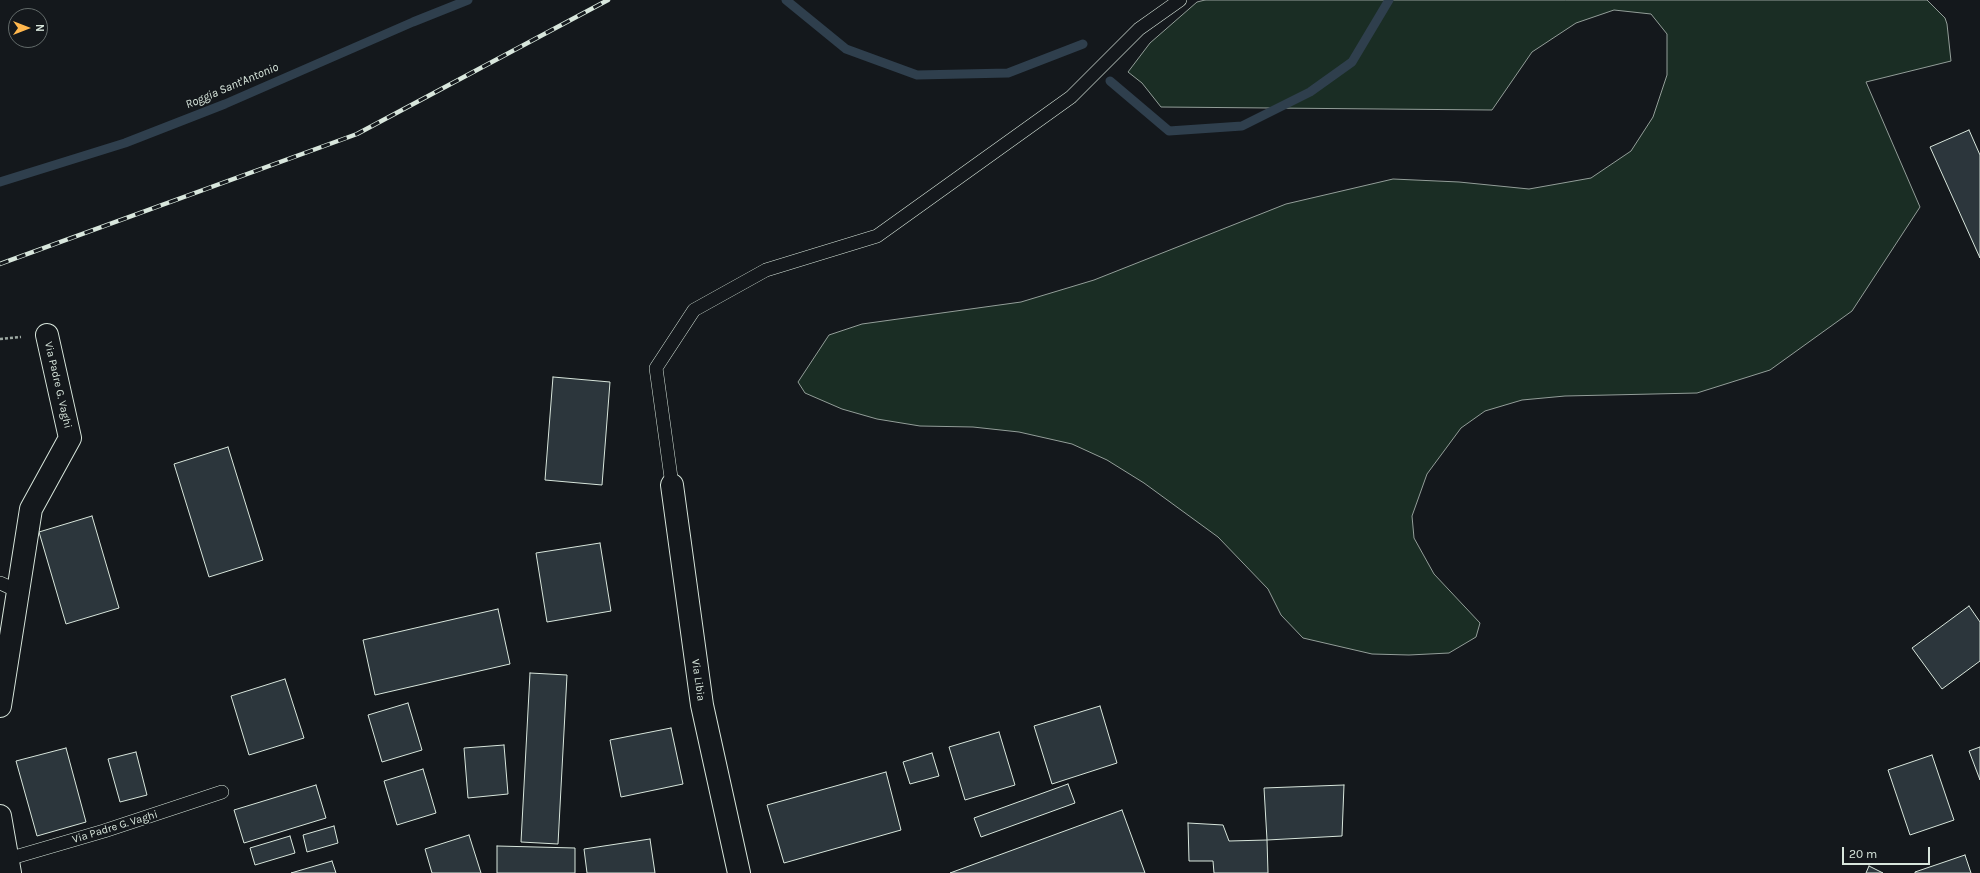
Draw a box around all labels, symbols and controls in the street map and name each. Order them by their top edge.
north arrow [8,8,48,48]
text: N [33,24,46,32]
water label: Roggia Sant'Antonio [183,60,281,112]
street label: Via Padre G. Vaghi [42,340,74,430]
street label: Via Libia [689,658,707,702]
street label: Via Padre G. Vaghi [71,808,159,846]
scale bar [1844,839,1932,865]
text: 20 m [1849,847,1877,861]

